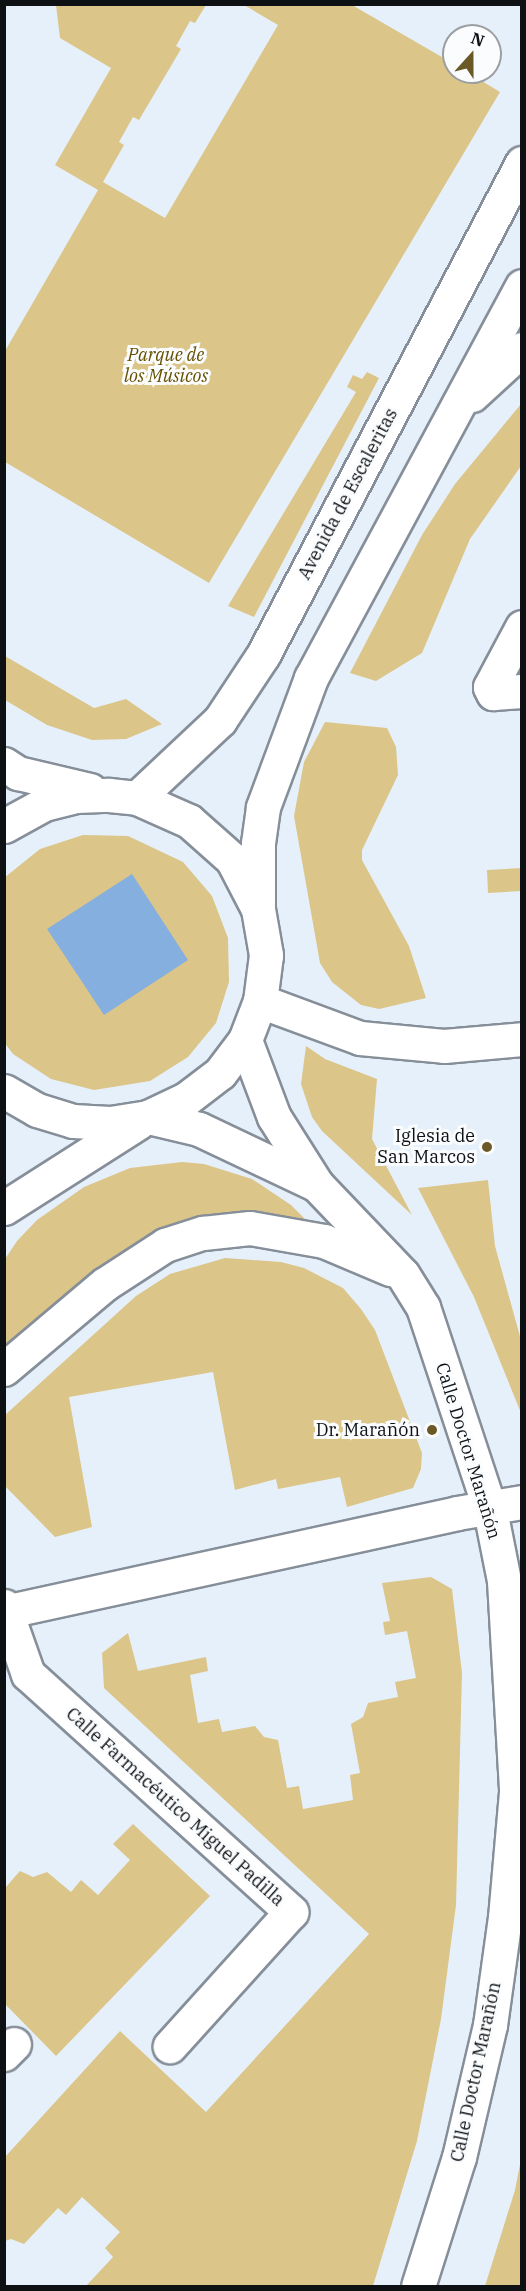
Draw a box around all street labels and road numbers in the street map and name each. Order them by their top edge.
street label: Avenida de Escaleritas [294,405,402,583]
street label: Calle Doctor Marañón [431,1360,505,1542]
street label: Calle Farmacéutico Miguel Padilla [61,1703,289,1911]
street label: Calle Doctor Marañón [446,1980,506,2164]

